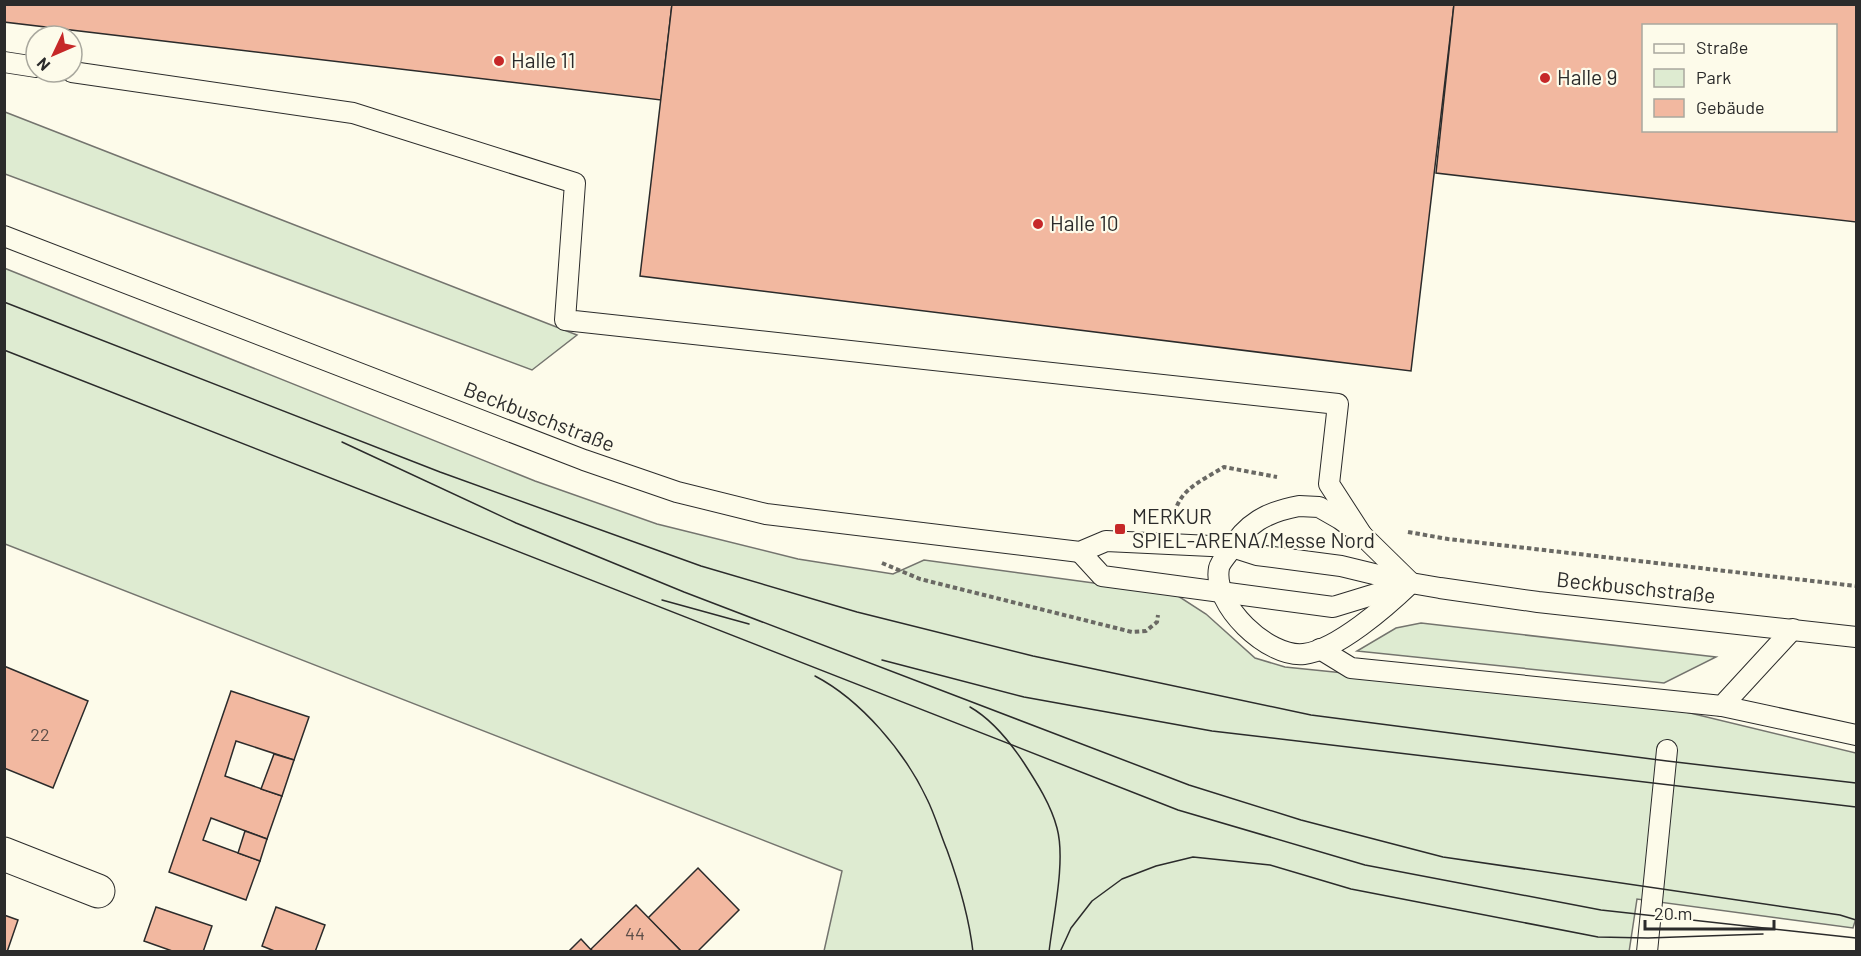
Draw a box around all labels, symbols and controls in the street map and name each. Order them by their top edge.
north arrow [24,24,84,84]
legend [1642,24,1837,132]
text: Straße [1696,36,1748,58]
place label: Halle 11 [511,47,575,72]
text: N [32,54,53,75]
marker: Halle 11 [492,54,506,68]
place label: Halle 9 [1557,64,1617,89]
text: Park [1696,66,1731,88]
marker: Halle 9 [1538,71,1552,85]
text: Gebäude [1696,96,1765,118]
place label: Halle 10 [1050,210,1119,235]
marker: Halle 10 [1031,217,1045,231]
street label: Beckbuschstraße [460,375,619,456]
place label: MERKUR SPIEL-ARENA/Messe Nord [1132,503,1375,552]
marker: MERKUR SPIEL-ARENA/Messe Nord [1113,522,1127,536]
street label: Beckbuschstraße [1555,566,1717,607]
house number: 22 [30,723,50,745]
scale bar [1645,893,1774,931]
text: 20 m [1654,902,1692,924]
house number: 44 [625,922,645,944]

